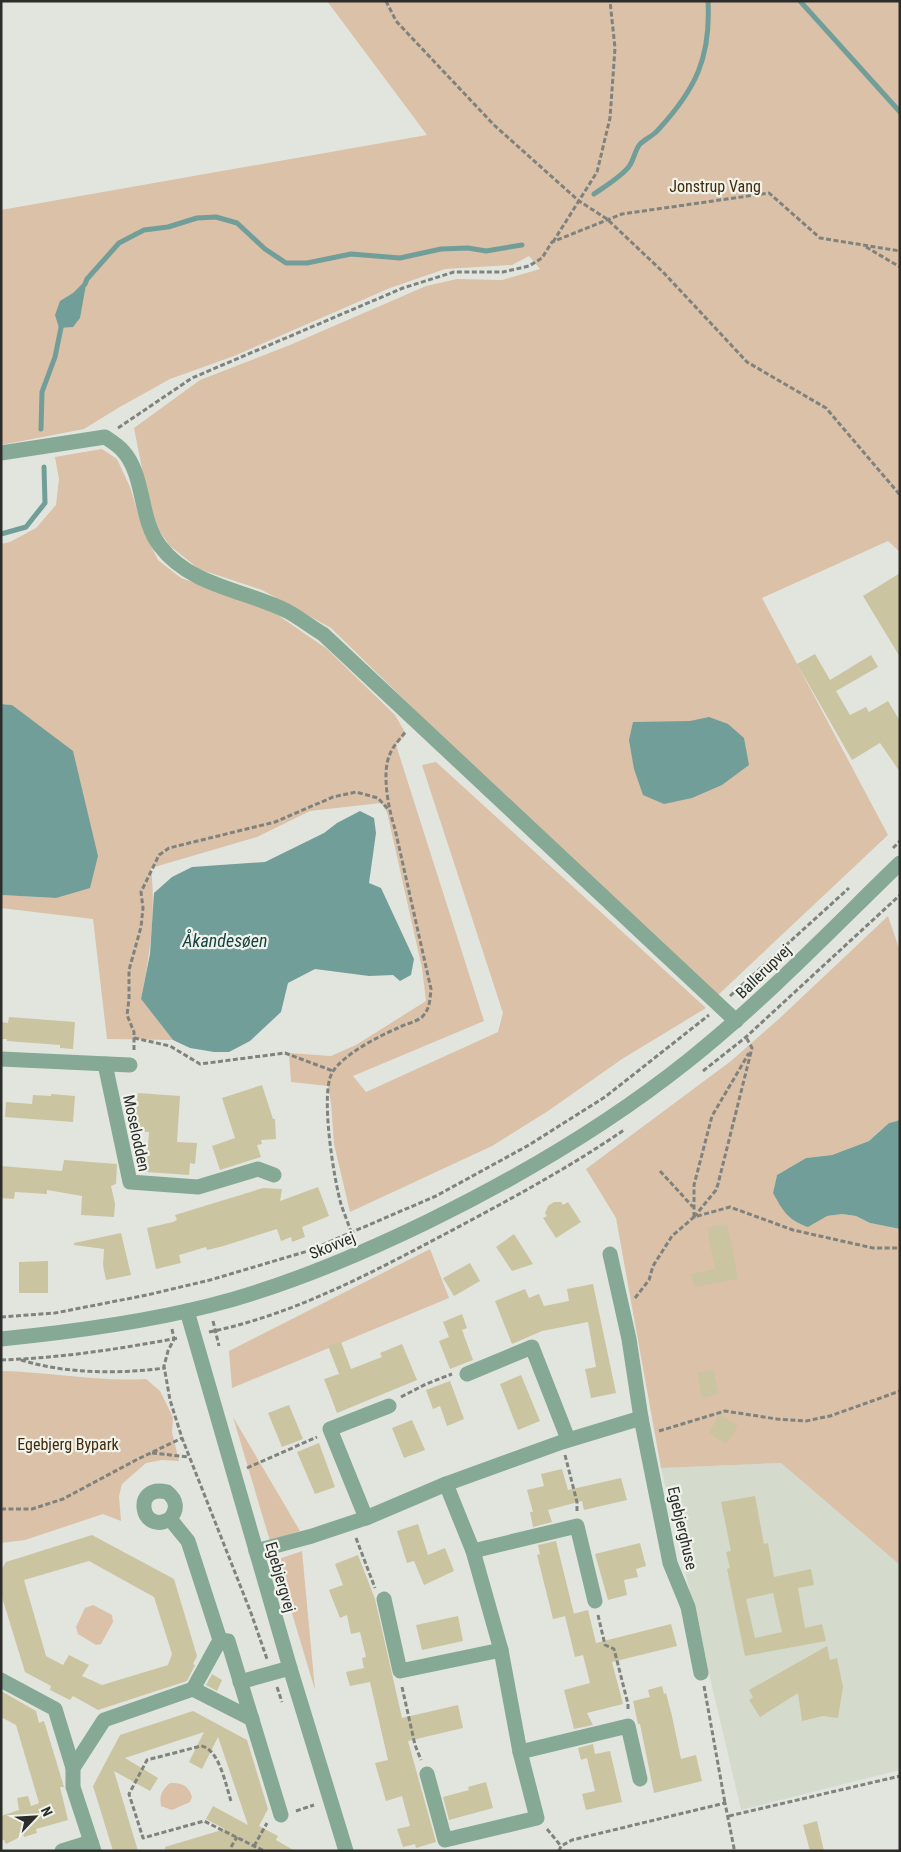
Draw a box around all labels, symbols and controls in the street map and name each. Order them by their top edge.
park label: Jonstrup Vang [669,177,761,196]
water label: Åkandesøen [182,929,267,951]
street label: Ballerupvej [732,940,795,1002]
street label: Moselodden [119,1093,154,1173]
street label: Skovvej [306,1228,358,1263]
park label: Egebjerg Bypark [17,1435,120,1454]
street label: Egebjerghuse [664,1485,701,1572]
street label: Egebjergvej [261,1540,300,1615]
north arrow [10,1792,60,1842]
text: N [38,1804,56,1819]

